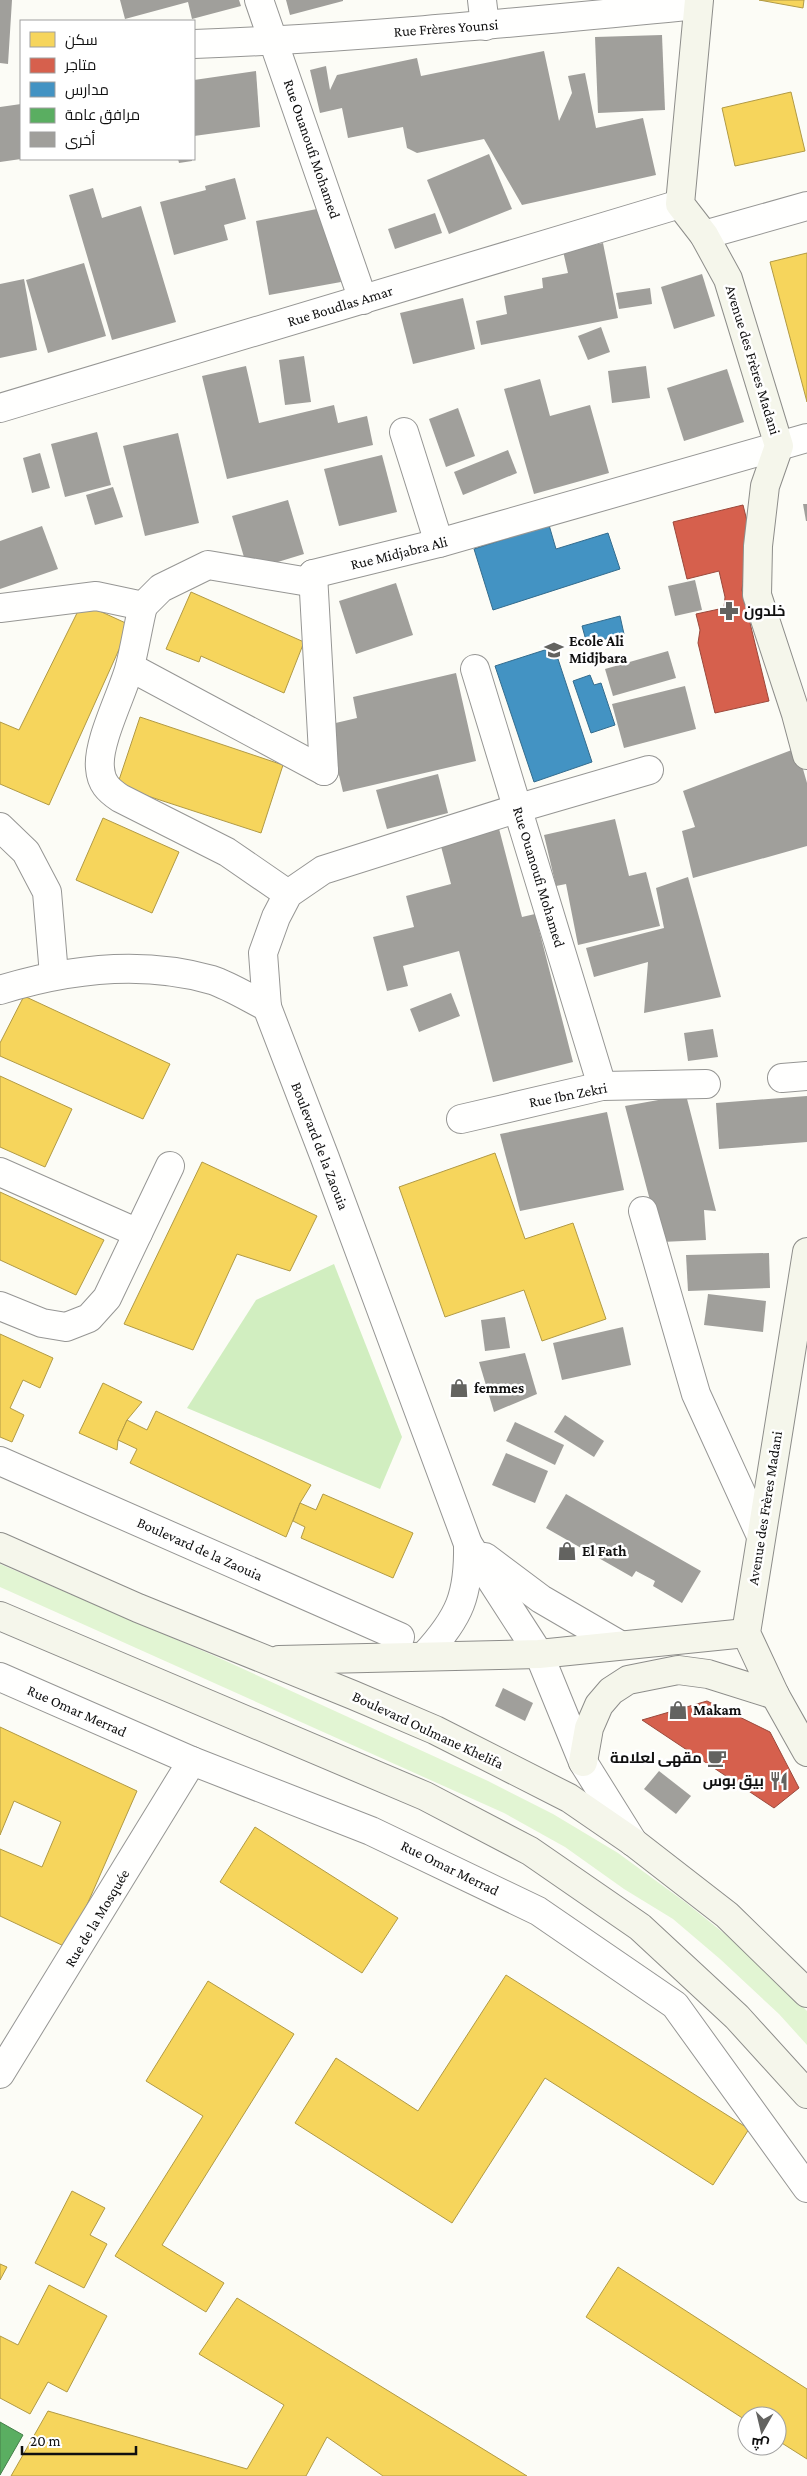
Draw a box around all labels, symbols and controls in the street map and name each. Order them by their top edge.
street label: Rue Frères Younsi [393,16,499,40]
legend [20,20,195,160]
text: سكن [65,32,98,50]
text: متاجر [64,57,96,74]
street label: Rue Ouanoufi Mohamed [281,77,343,221]
text: مدارس [65,82,109,100]
text: مرافق عامة [65,107,140,125]
text: أخرى [65,130,95,150]
street label: Rue Boudlas Amar [285,282,395,330]
street label: Avenue des Frères Madani [723,283,783,437]
street label: Rue Midjabra Ali [349,533,449,574]
pharmacy icon: خلدون [718,600,740,622]
place label: خلدون [744,603,785,620]
place label: Ecole Ali Midjbara [569,633,628,667]
school or university icon: Ecole Ali Midjbara [543,639,565,661]
street label: Rue Ouanoufi Mohamed [510,805,568,949]
street label: Boulevard de la Zaouia [288,1080,352,1212]
street label: Rue Ibn Zekri [527,1080,609,1110]
shop icon: femmes [448,1377,470,1399]
place label: femmes [474,1380,524,1396]
street label: Avenue des Frères Madani [745,1430,785,1586]
street label: Boulevard de la Zaouia [135,1514,265,1584]
shop icon: El Fath [556,1540,578,1562]
place label: El Fath [582,1543,627,1559]
street label: Rue Omar Merrad [25,1682,129,1740]
street label: Boulevard Oulmane Khelifa [350,1688,506,1772]
shop icon: Makam [667,1699,689,1721]
place label: Makam [693,1702,742,1718]
cafe icon: مقهى لعلامة [706,1747,728,1769]
place label: مقهى لعلامة [610,1750,702,1767]
restaurant icon: بيق بوس [768,1770,790,1792]
place label: بيق بوس [703,1773,764,1790]
street label: Rue Omar Merrad [398,1837,502,1899]
street label: Rue de la Mosquée [62,1866,134,1970]
north arrow [737,2406,787,2456]
scale bar [22,2424,136,2456]
text: 20 m [30,2433,61,2449]
text: ش [750,2434,770,2453]

